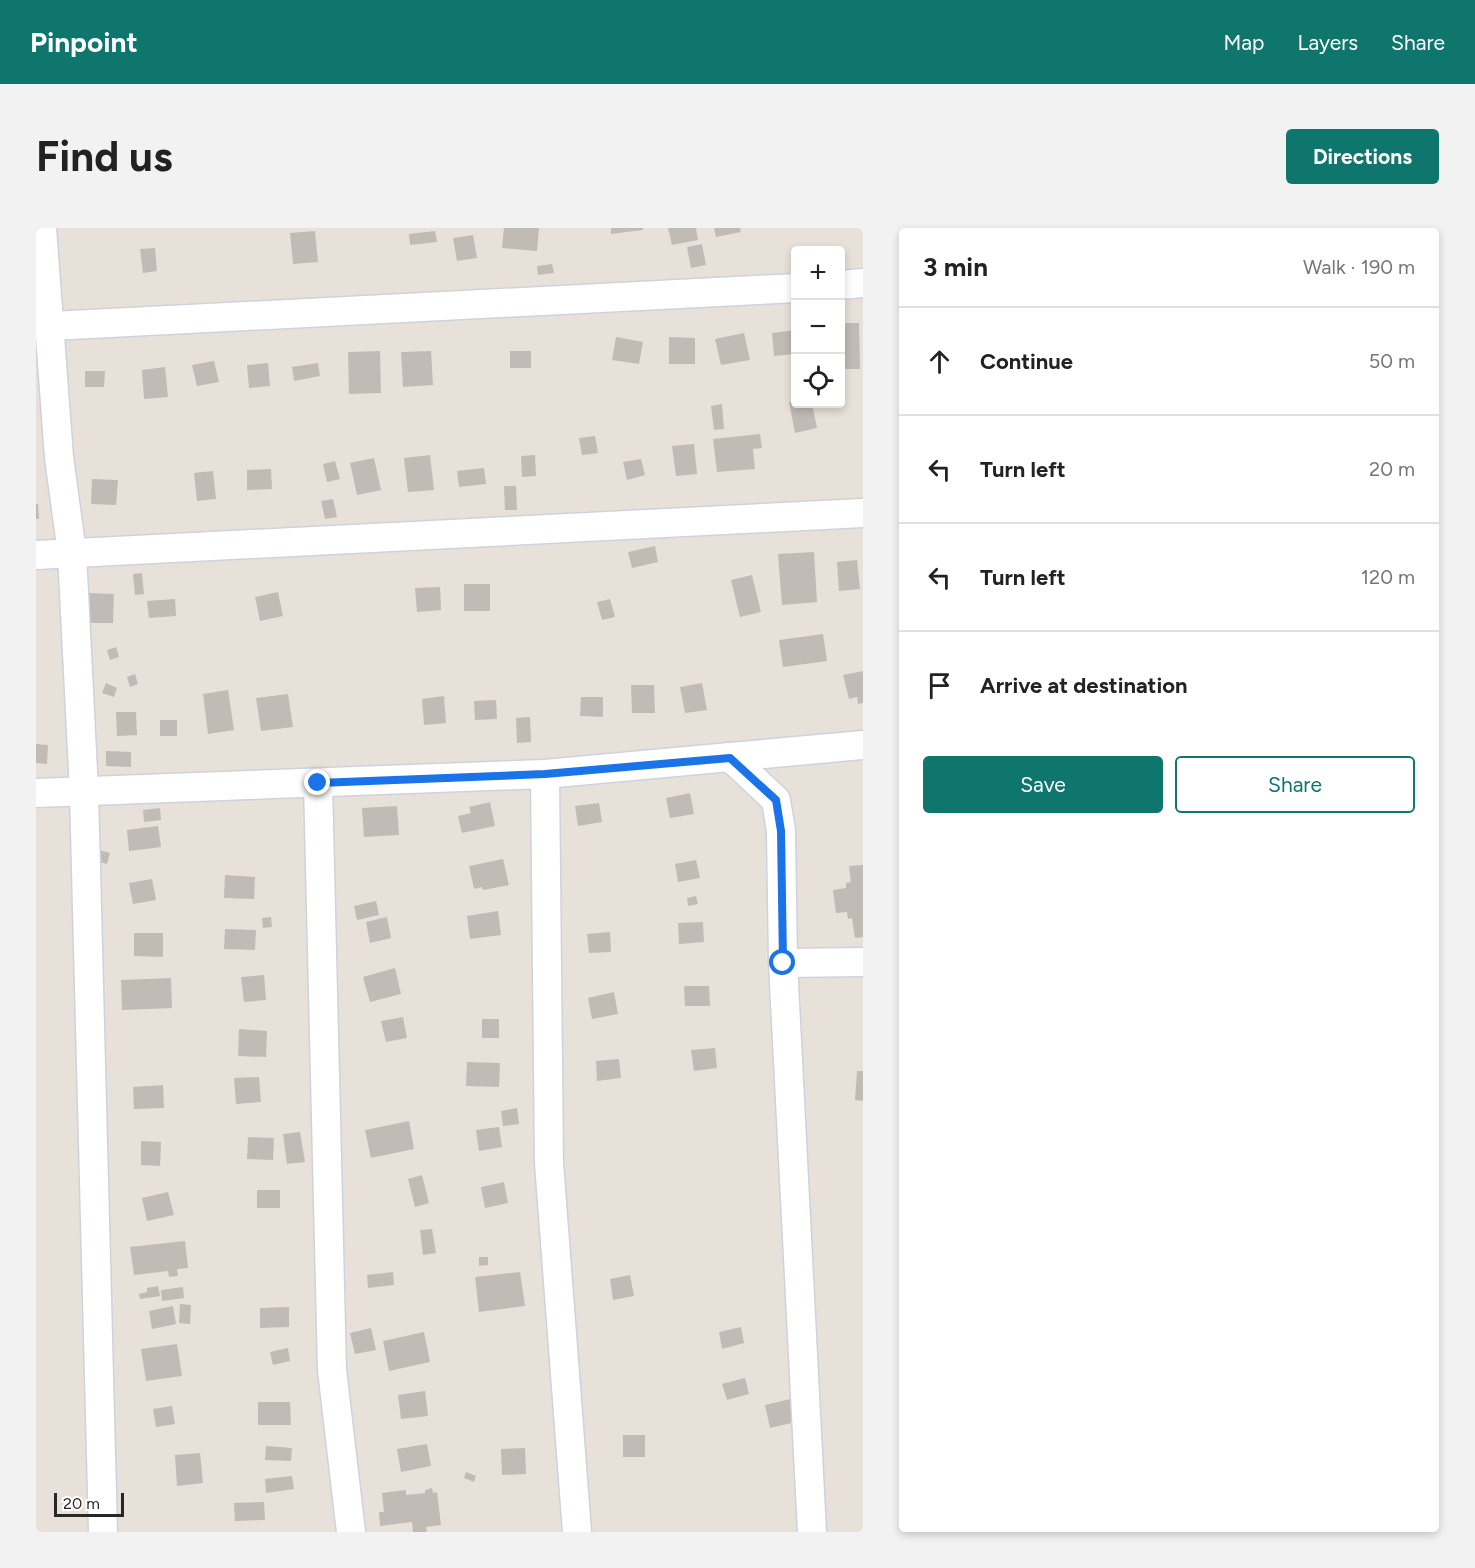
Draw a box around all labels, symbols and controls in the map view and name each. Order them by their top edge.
text: Pinpoint [30,25,138,59]
text: Map [1224,30,1264,55]
text: Layers [1297,30,1358,55]
text: Share [1391,30,1445,55]
button: Directions [1286,129,1439,184]
text: Find us [36,131,173,182]
map controls [791,246,845,408]
button: + [791,246,845,300]
text: 3 min [923,251,988,283]
text: Walk · 190 m [1303,255,1415,279]
button: − [791,300,845,354]
icon: ahead [923,345,956,378]
text: Continue [980,348,1073,375]
text: 50 m [1369,349,1415,373]
button: locate [791,354,845,408]
icon: left [923,453,956,486]
text: Turn left [980,456,1066,483]
text: 20 m [1369,457,1415,481]
icon: left [923,561,956,594]
text: Turn left [980,564,1066,591]
text: 120 m [1361,565,1415,589]
icon: arrive [923,669,956,702]
text: Arrive at destination [980,672,1188,699]
button: Save [923,756,1163,813]
button: Share [1175,756,1415,813]
route end [304,769,330,795]
route start [769,949,795,975]
scale bar [54,1490,124,1518]
text: 20 m [63,1494,100,1513]

